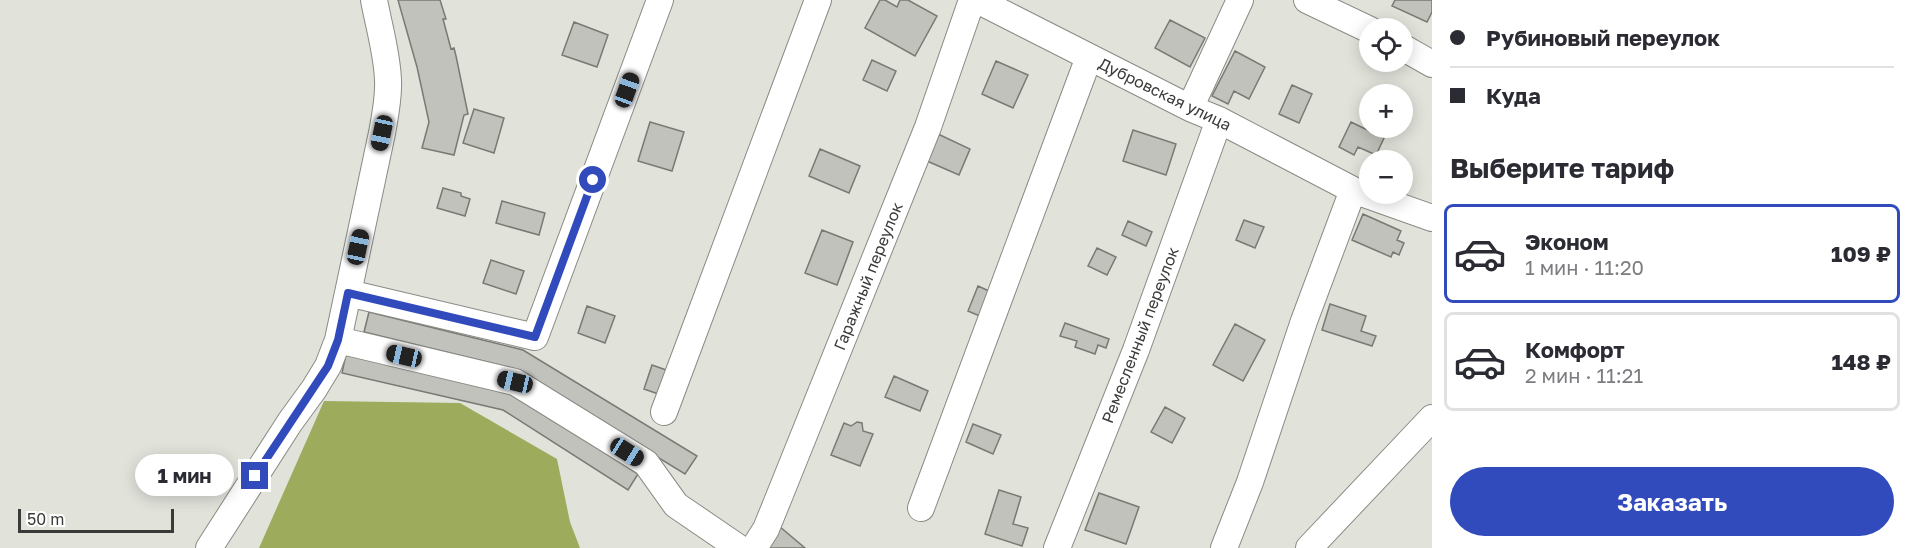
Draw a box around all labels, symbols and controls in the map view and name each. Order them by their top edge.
map controls [1359,18,1413,204]
button: locate [1359,18,1413,72]
text: Рубиновый переулок [1486,24,1720,51]
street label: Дубровская улица [1095,53,1235,135]
car [612,70,642,110]
text: Куда [1486,82,1541,109]
button: + [1359,84,1413,138]
car [369,114,395,152]
button: − [1359,150,1413,204]
text: Выберите тариф [1450,152,1674,184]
route start [579,166,606,193]
street label: Гаражный переулок [829,199,907,353]
icon: car [1453,227,1507,281]
car [345,228,371,266]
text: Эконом [1525,228,1609,255]
text: 109 ₽ [1831,240,1891,267]
street label: Ремесленный переулок [1097,244,1183,426]
text: 1 мин · 11:20 [1525,255,1644,279]
icon: car [1453,335,1507,389]
text: Комфорт [1525,336,1625,363]
car [384,343,424,369]
text: 148 ₽ [1831,348,1891,375]
text: 2 мин · 11:21 [1525,363,1643,387]
car [495,369,535,395]
car [607,435,647,469]
callout: 1 мин [135,455,234,497]
route end [241,462,268,489]
text: 1 мин [157,463,212,487]
button: Заказать [1450,467,1894,536]
scale bar [18,506,174,534]
text: 50 m [27,509,64,529]

